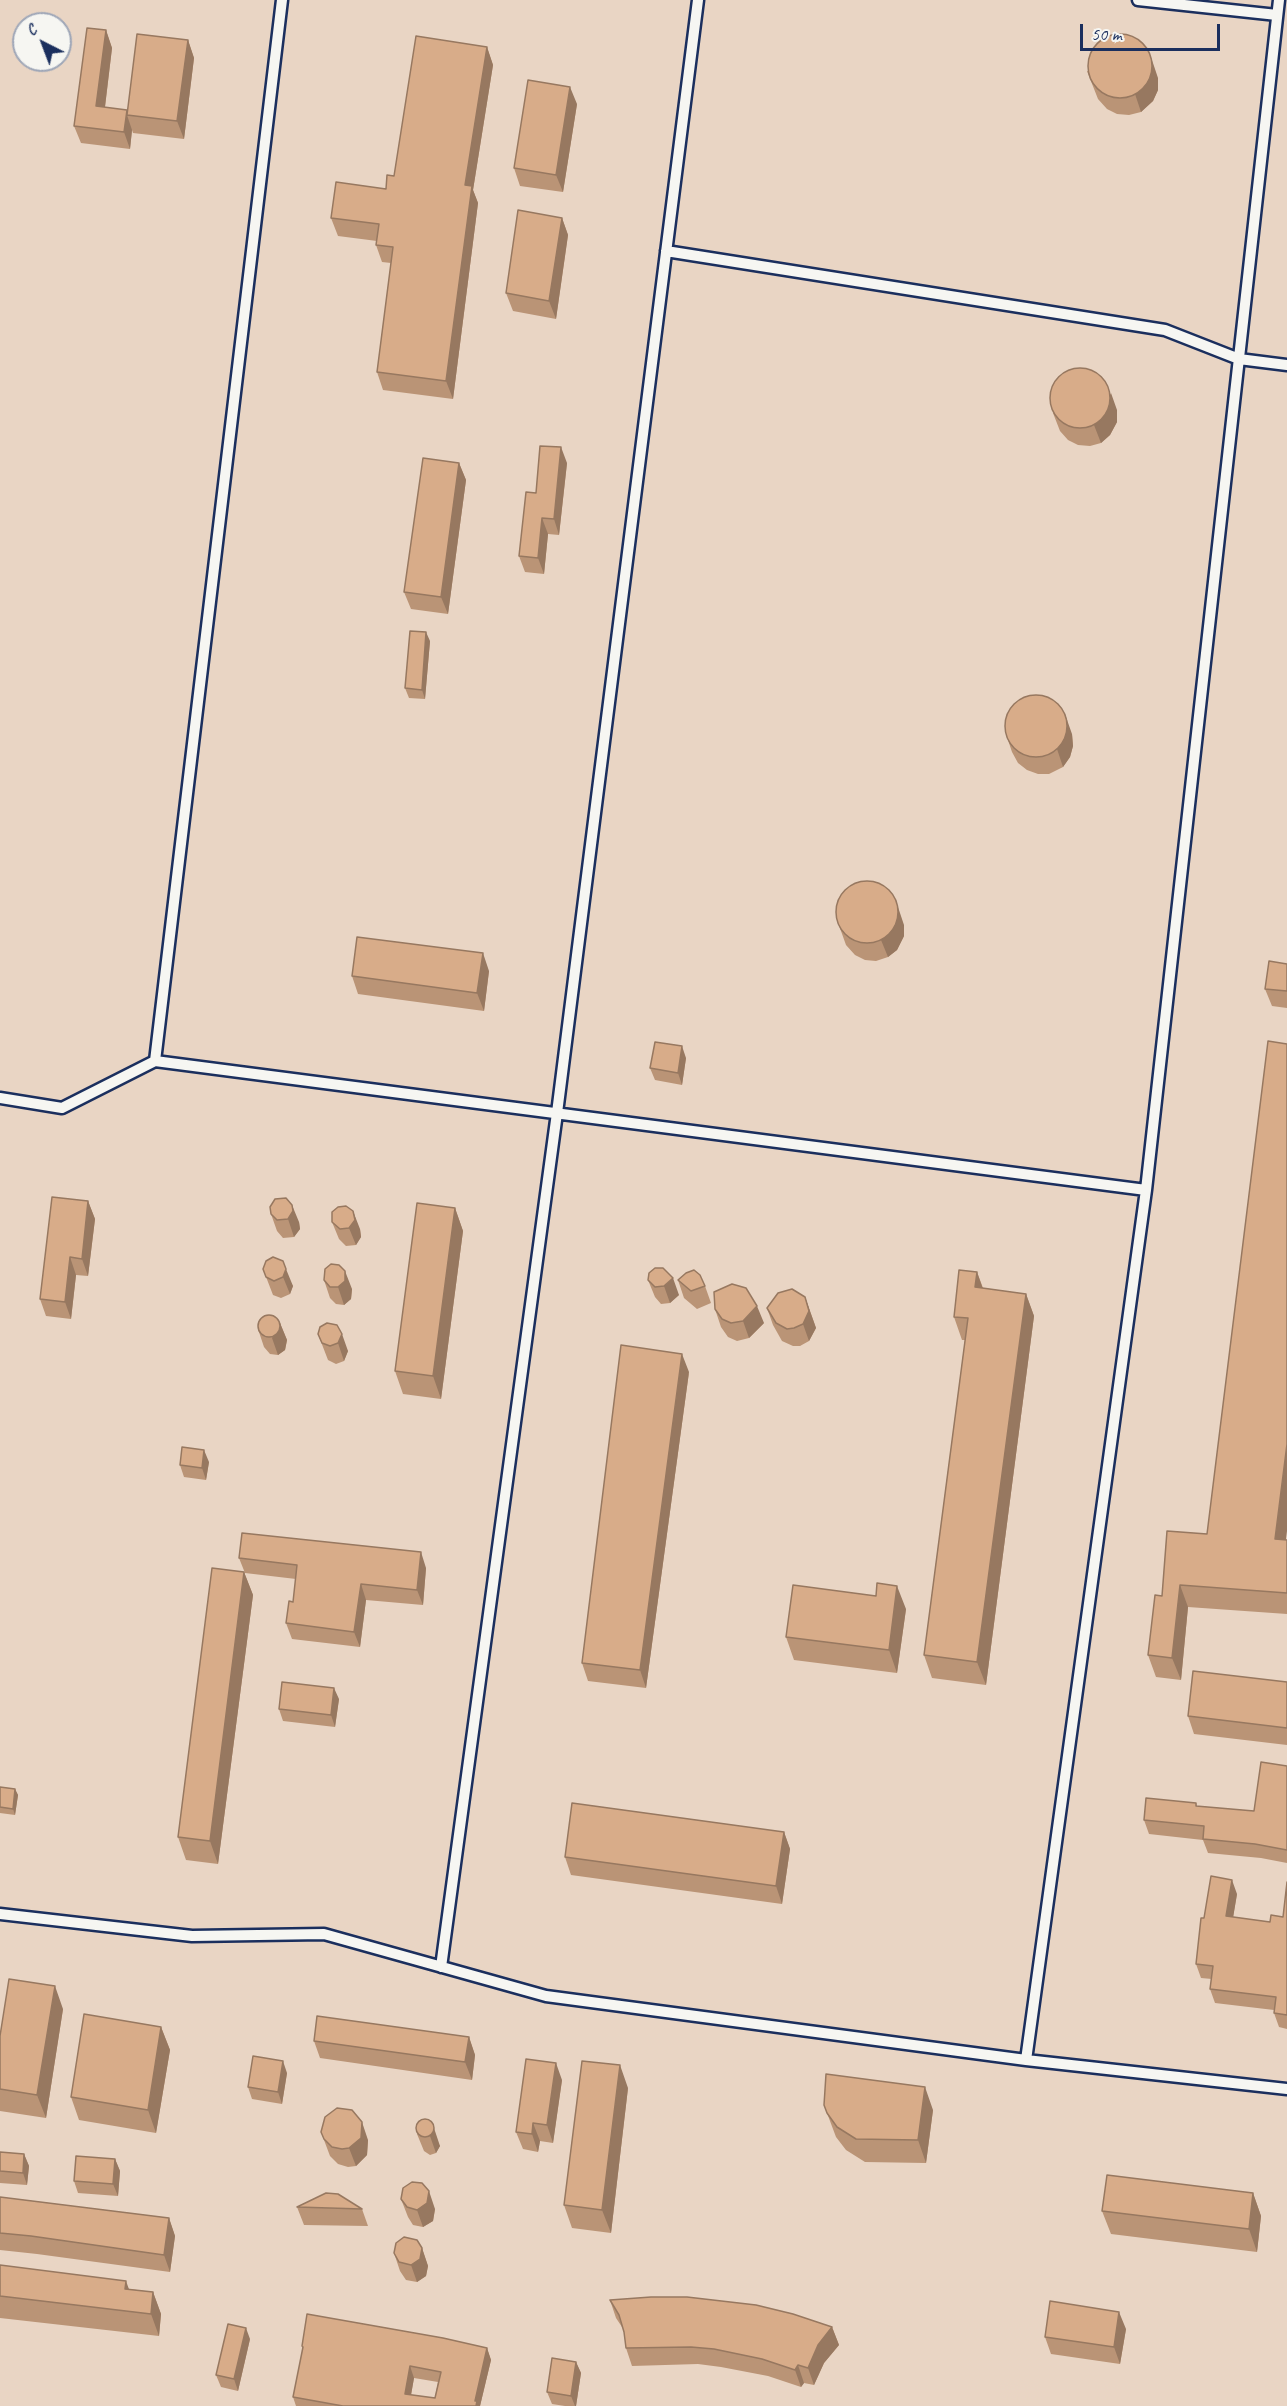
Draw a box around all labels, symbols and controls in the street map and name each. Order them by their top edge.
north arrow [12,12,72,72]
scale bar [1083,12,1222,50]
text: С [22,20,41,40]
text: 50 m [1091,23,1122,45]

